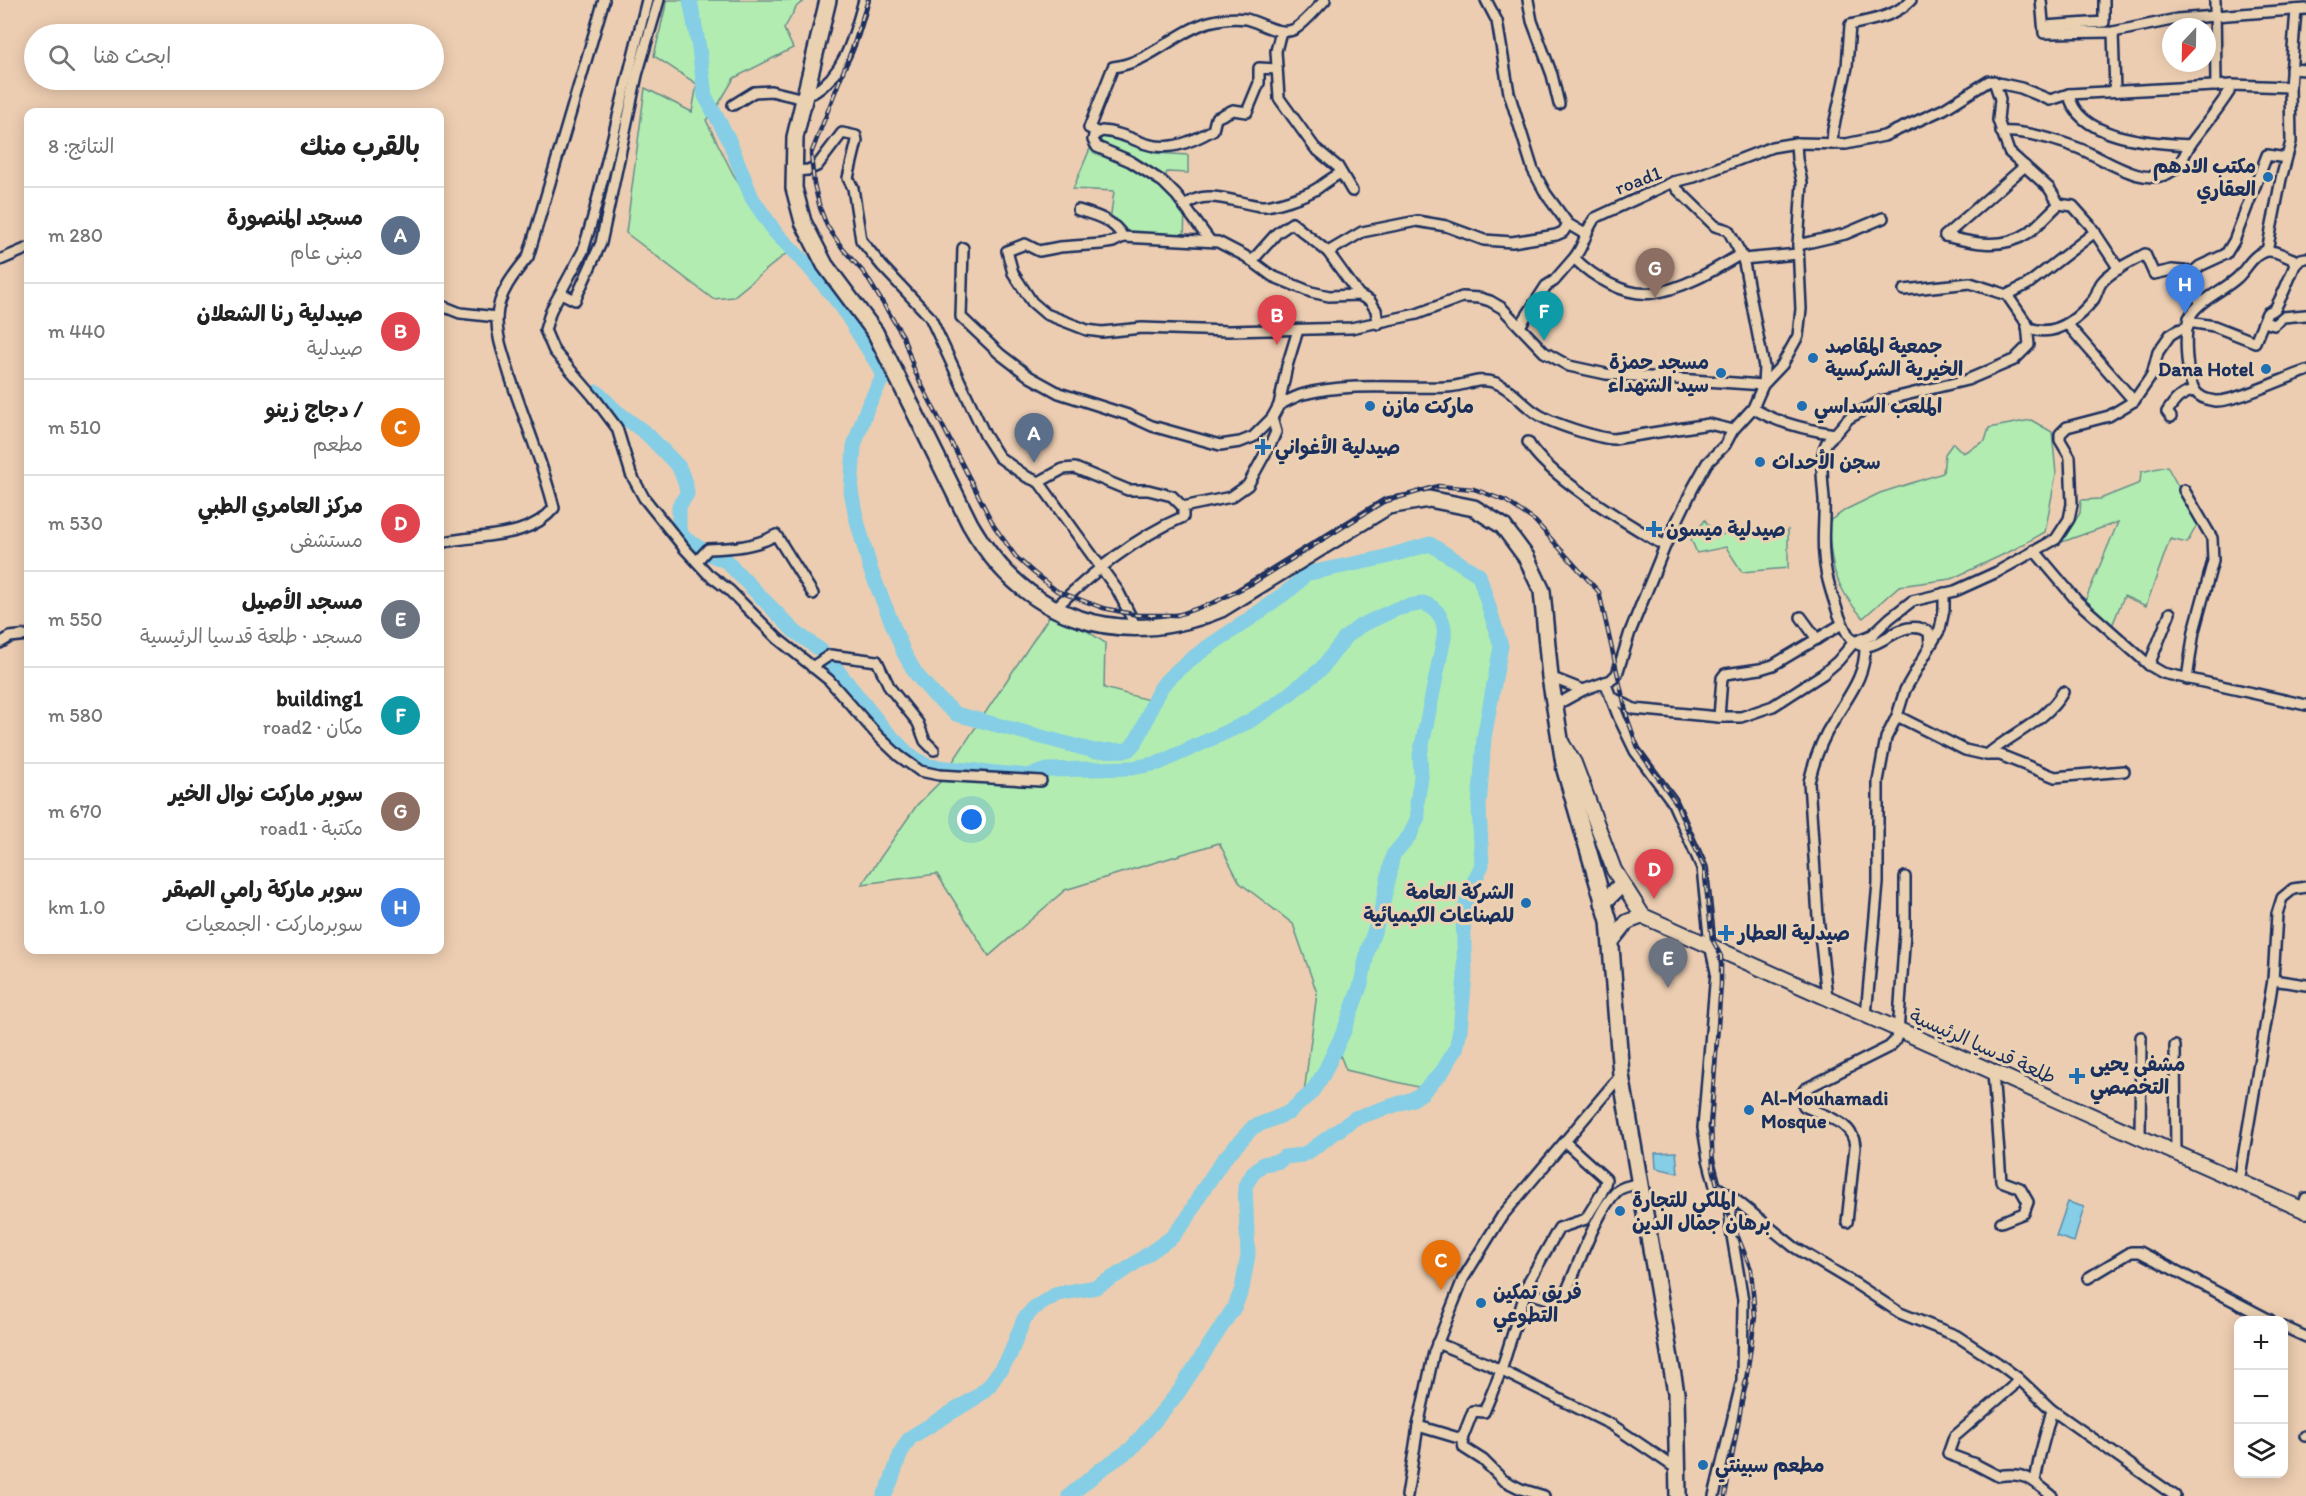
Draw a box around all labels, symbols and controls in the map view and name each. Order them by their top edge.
north arrow [2162,18,2216,72]
search box [24,24,444,90]
icon: search [45,41,78,74]
text: ابحث هنا [93,42,172,69]
text: بالقرب منك [300,130,420,162]
text: النتائج: 8 [48,134,115,158]
place label: مكتب الادهم العقاري [2153,154,2256,205]
street label: road1 [1611,160,1665,200]
marker: مكتب الادهم العقاري [2261,170,2275,184]
text: مسجد المنصورة [226,204,363,231]
text: 280 m [48,223,103,247]
text: A [394,223,407,247]
text: مبنى عام [290,240,363,264]
pin: G [1636,248,1674,298]
pin: H [2166,264,2204,314]
pin: F [1524,292,1564,341]
pin: B [1258,296,1296,345]
text: صيدلية رنا الشعلان [197,300,363,327]
text: 440 m [48,319,106,343]
text: B [394,319,407,343]
place label: جمعية المقاصد الخيرية الشركسية [1825,334,1963,381]
text: صيدلية [307,336,363,360]
place label: مسجد حمزة سيد الشهداء [1608,350,1709,397]
marker: جمعية المقاصد الخيرية الشركسية [1806,351,1820,365]
place label: Dana Hotel [2158,357,2254,381]
marker: Dana Hotel [2259,362,2273,376]
marker: مسجد حمزة سيد الشهداء [1714,366,1728,380]
place label: ماركت مازن [1382,394,1474,418]
place label: الملعب السداسي [1814,394,1942,424]
text: / دجاج زينو [265,396,363,423]
marker: ماركت مازن [1363,399,1377,413]
marker: الملعب السداسي [1795,399,1809,413]
pin: A [1014,414,1054,463]
text: 510 m [48,415,101,439]
text: C [394,415,407,439]
text: مطعم [312,432,363,456]
place label: صيدلية الأغواني [1275,434,1400,465]
marker: صيدلية الأغواني [1256,440,1270,454]
place label: سجن الأحداث [1772,449,1881,474]
marker: سجن الأحداث [1753,455,1767,469]
text: مركز العامري الطبي [198,492,363,519]
text: 530 m [48,511,103,535]
text: D [394,511,407,535]
place label: صيدلية ميسون [1666,517,1786,542]
marker: صيدلية ميسون [1647,522,1661,536]
text: مستشفى [290,528,363,552]
text: مسجد الأصيل [242,588,363,615]
text: 550 m [48,607,103,631]
text: E [395,607,406,631]
text: مسجد · طلعة قدسيا الرئيسية [140,624,363,648]
text: building1 [276,685,363,712]
text: 580 m [48,703,103,727]
text: F [395,703,406,727]
text: مكان · road2 [263,715,363,739]
text: سوبر ماركت نوال الخير [169,780,363,807]
text: 670 m [48,799,102,823]
text: G [394,799,407,823]
your location [957,805,986,834]
text: مكتبة · road1 [260,816,363,840]
pin: D [1634,850,1674,899]
text: سوبر ماركة رامي الصقر [164,876,363,903]
place label: الشركة العامة للصناعات الكيميائية [1363,880,1514,927]
text: 1.0 km [48,895,105,919]
text: H [394,895,407,919]
marker: الشركة العامة للصناعات الكيميائية [1519,896,1533,910]
text: سوبرماركت · الجمعيات [185,912,363,936]
place label: صيدلية العطار [1736,921,1850,945]
marker: صيدلية العطار [1719,926,1733,940]
pin: E [1648,938,1688,988]
street label: طلعة قدسيا الرئيسية [1906,1003,2060,1089]
place label: مشفى يحيى التخصصي [2090,1052,2185,1105]
marker: مشفى يحيى التخصصي [2068,1067,2086,1085]
place label: Al-Mouhamadi Mosque [1760,1086,1888,1134]
marker: Al-Mouhamadi Mosque [1742,1103,1756,1117]
place label: الملكي للتجارة برهان جمال الدين [1632,1188,1771,1236]
marker: الملكي للتجارة برهان جمال الدين [1613,1204,1627,1218]
pin: C [1422,1240,1460,1290]
place label: فريق تمكين التطوعي [1493,1280,1582,1333]
marker: فريق تمكين التطوعي [1474,1296,1488,1310]
map controls [2234,1316,2288,1478]
button: + [2234,1316,2288,1370]
button: − [2234,1370,2288,1424]
button: layers [2234,1424,2288,1478]
place label: مطعم سبينتي [1715,1453,1825,1483]
marker: مطعم سبينتي [1696,1458,1710,1472]

